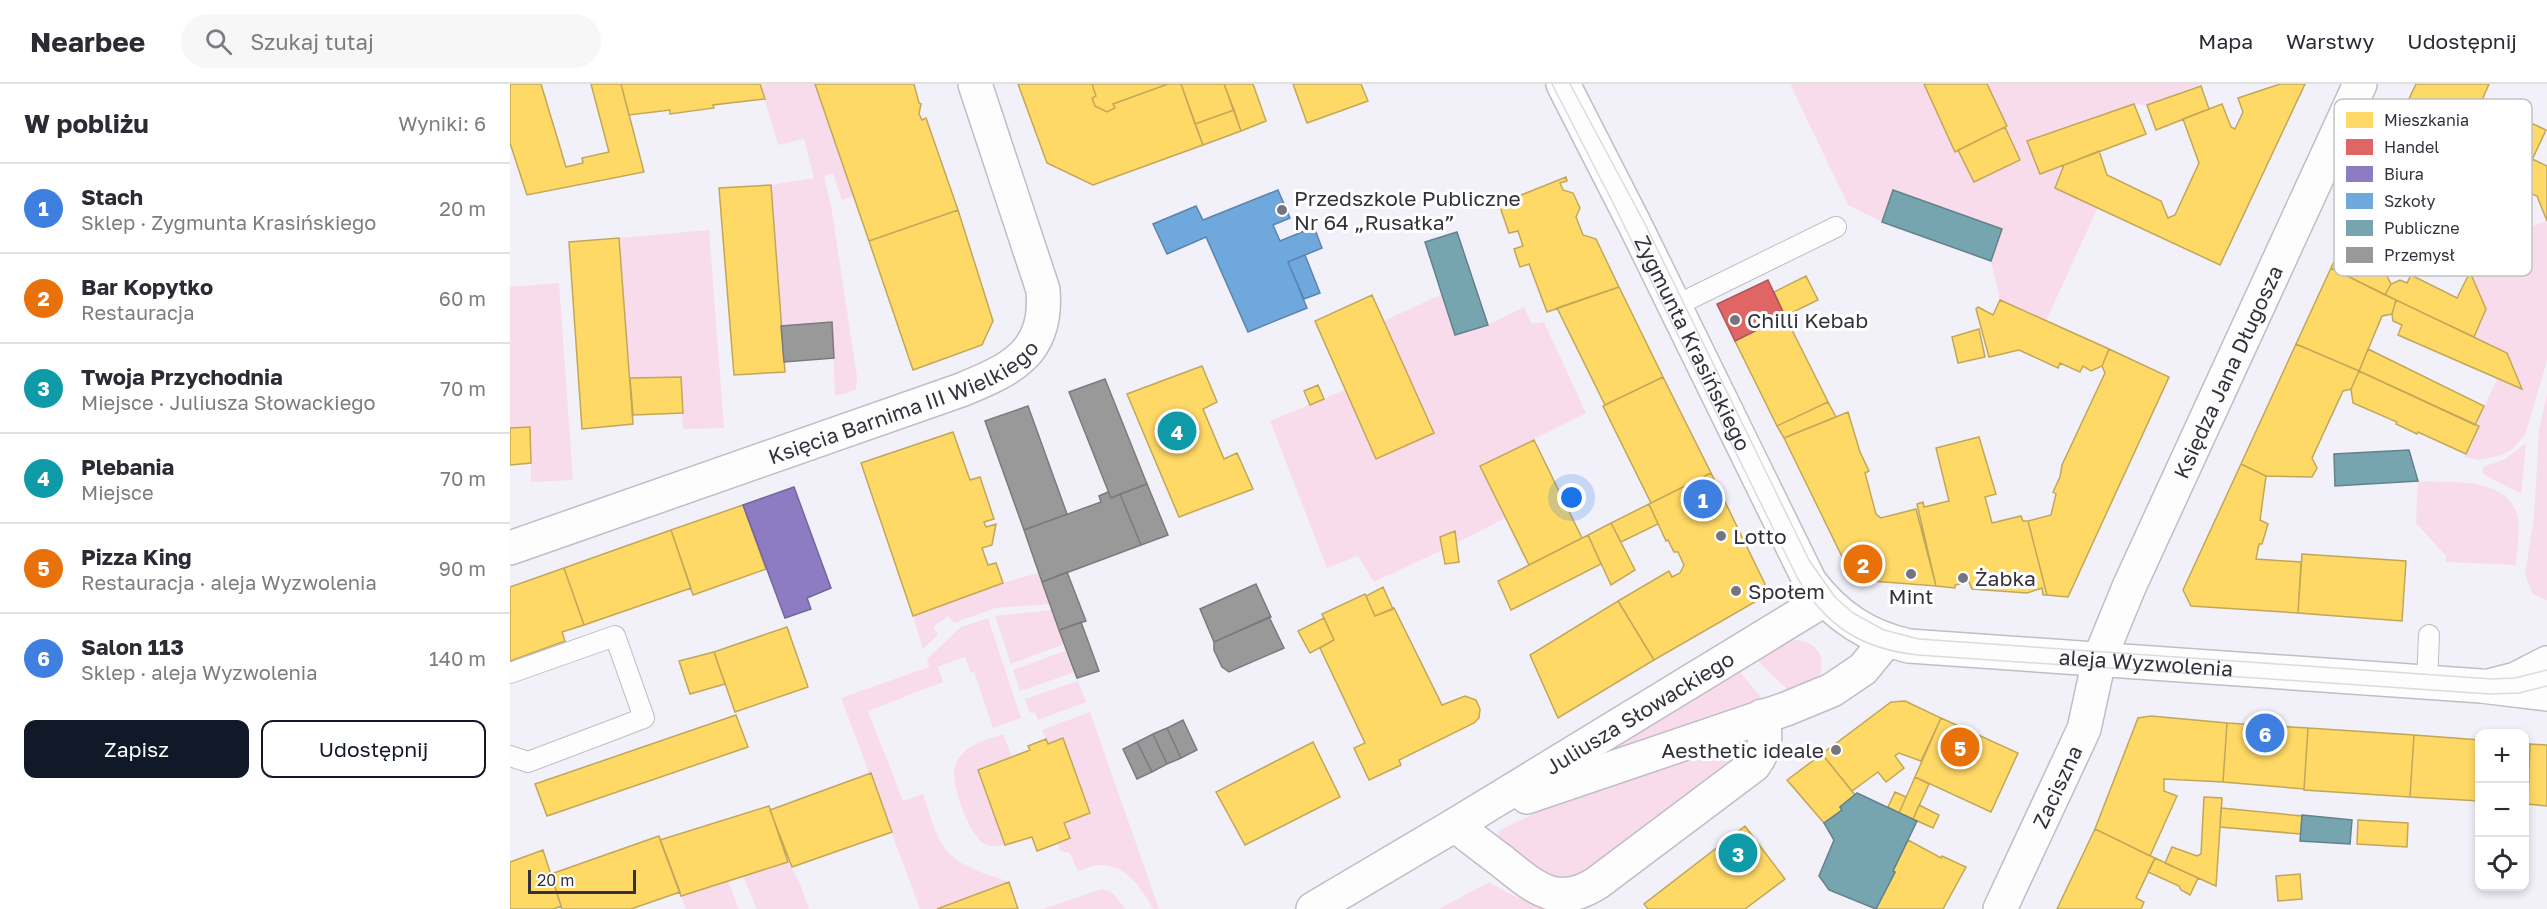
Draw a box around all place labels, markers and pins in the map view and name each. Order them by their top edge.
place label: Przedszkole Publiczne Nr 64 „Rusałka” [1294,185,1521,235]
marker: Przedszkole Publiczne Nr 64 „Rusałka” [1275,203,1289,217]
place label: Chilli Kebab [1747,307,1868,333]
marker: Chilli Kebab [1728,313,1742,327]
pin: 4 [1158,408,1196,454]
pin: 1 [1684,476,1722,522]
place label: Lotto [1733,523,1787,549]
marker: Lotto [1714,529,1728,543]
pin: 2 [1844,542,1882,586]
place label: Żabka [1975,565,2036,591]
marker: Mint [1904,567,1918,581]
marker: Żabka [1956,571,1970,585]
place label: Społem [1748,578,1825,604]
place label: Mint [1889,583,1933,609]
marker: Społem [1729,584,1743,598]
pin: 6 [2246,710,2284,756]
pin: 5 [1940,724,1980,770]
place label: Aesthetic ideale [1661,737,1824,763]
marker: Aesthetic ideale [1829,743,1843,757]
pin: 3 [1718,830,1758,876]

